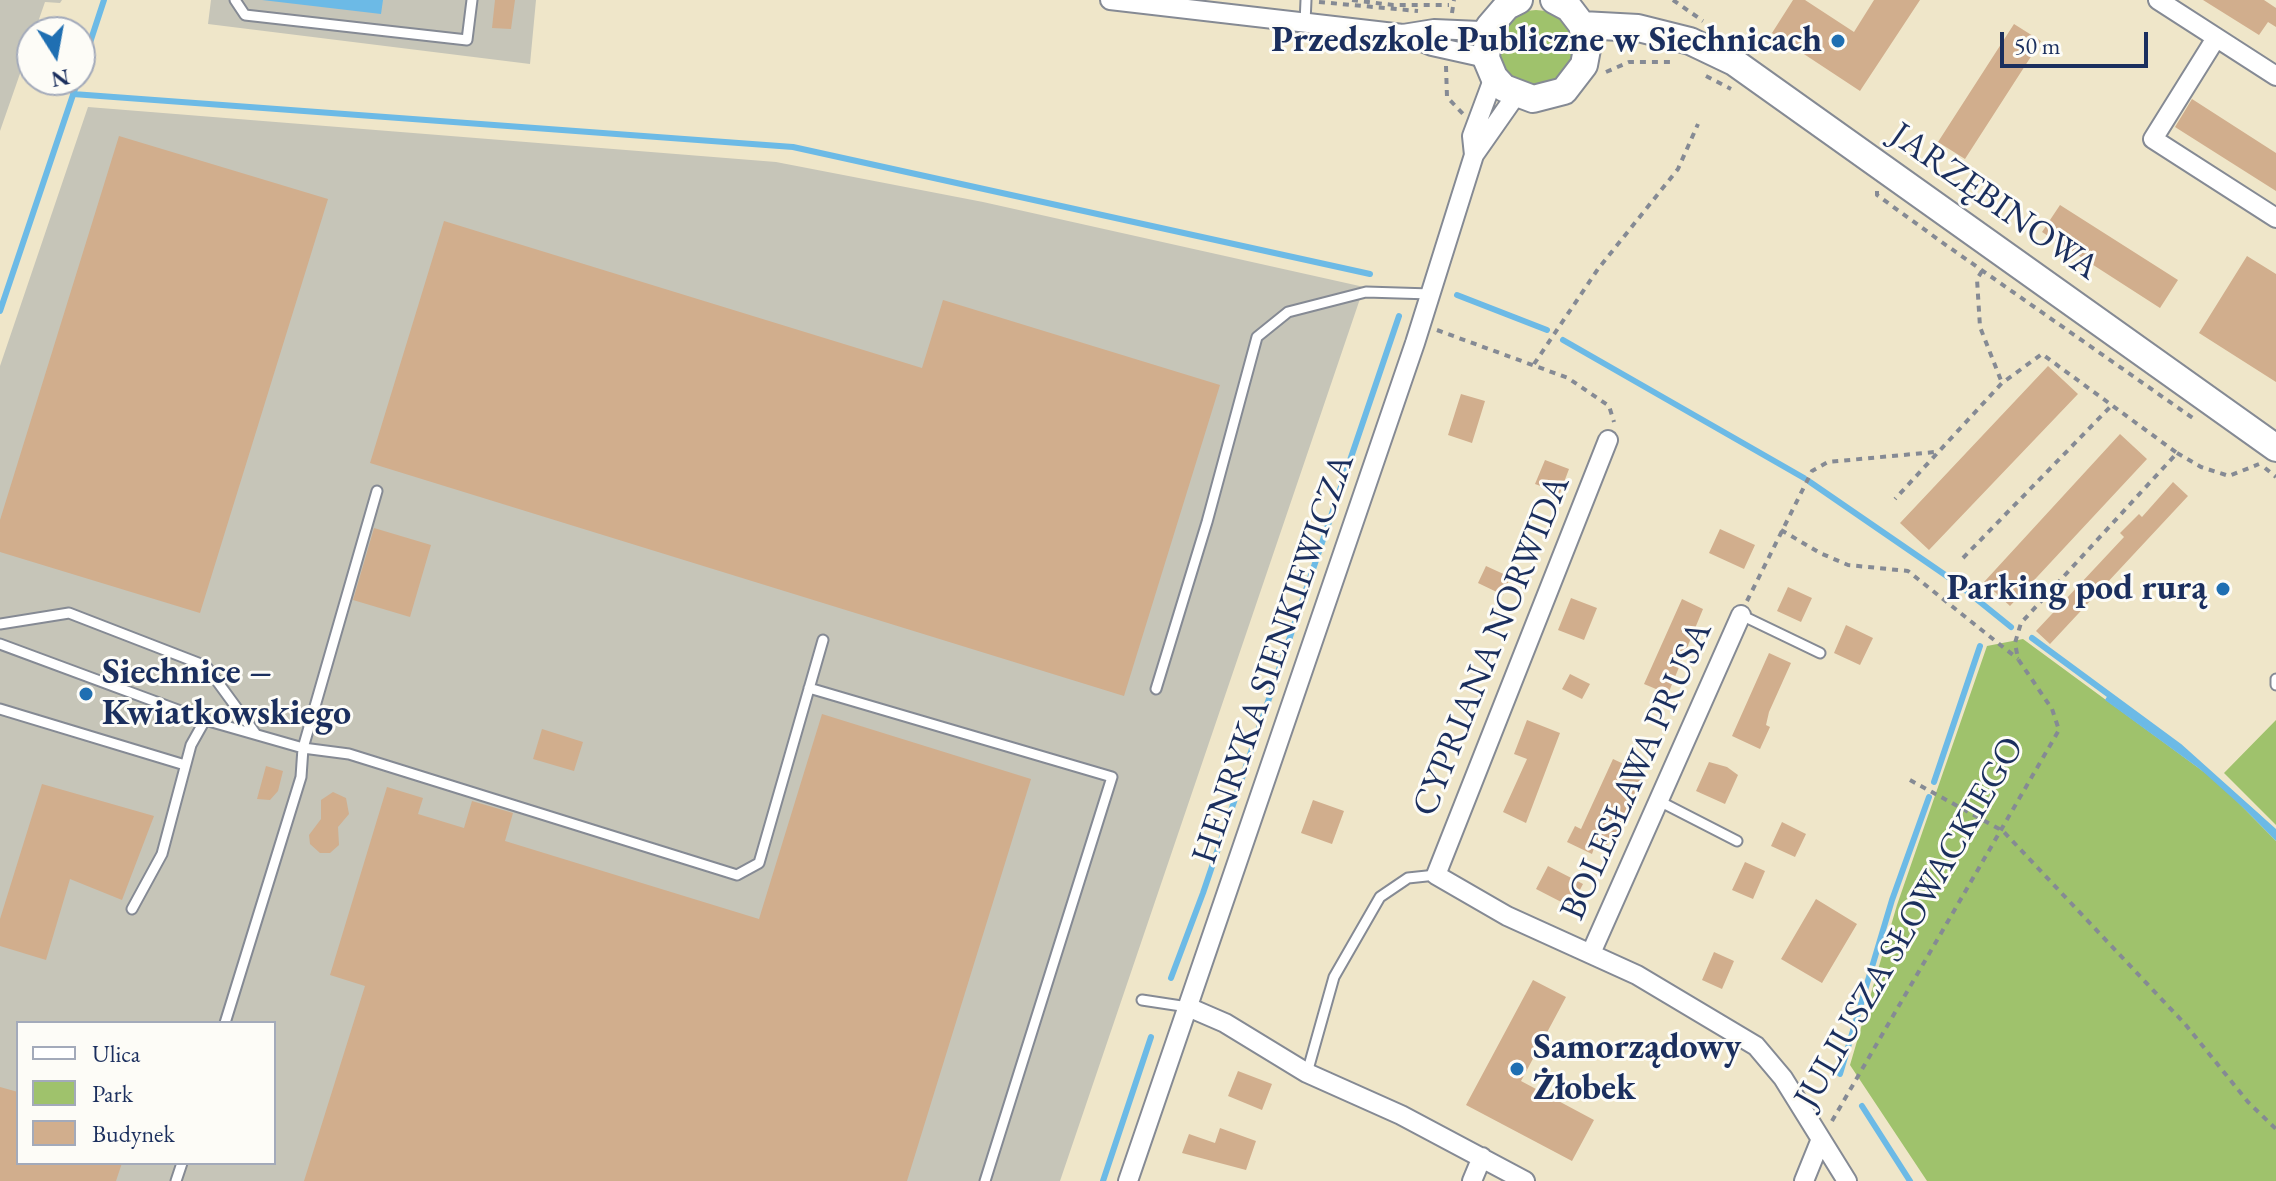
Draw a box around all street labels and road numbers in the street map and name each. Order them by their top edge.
street label: JARZĘBINOWA [1881,114,2107,290]
street label: HENRYKA SIENKIEWICZA [1184,448,1364,870]
street label: CYPRIANA NORWIDA [1404,469,1580,823]
street label: BOLESŁAWA PRUSA [1552,615,1722,927]
street label: JULIUSZA SŁOWACKIEGO [1786,730,2034,1116]

